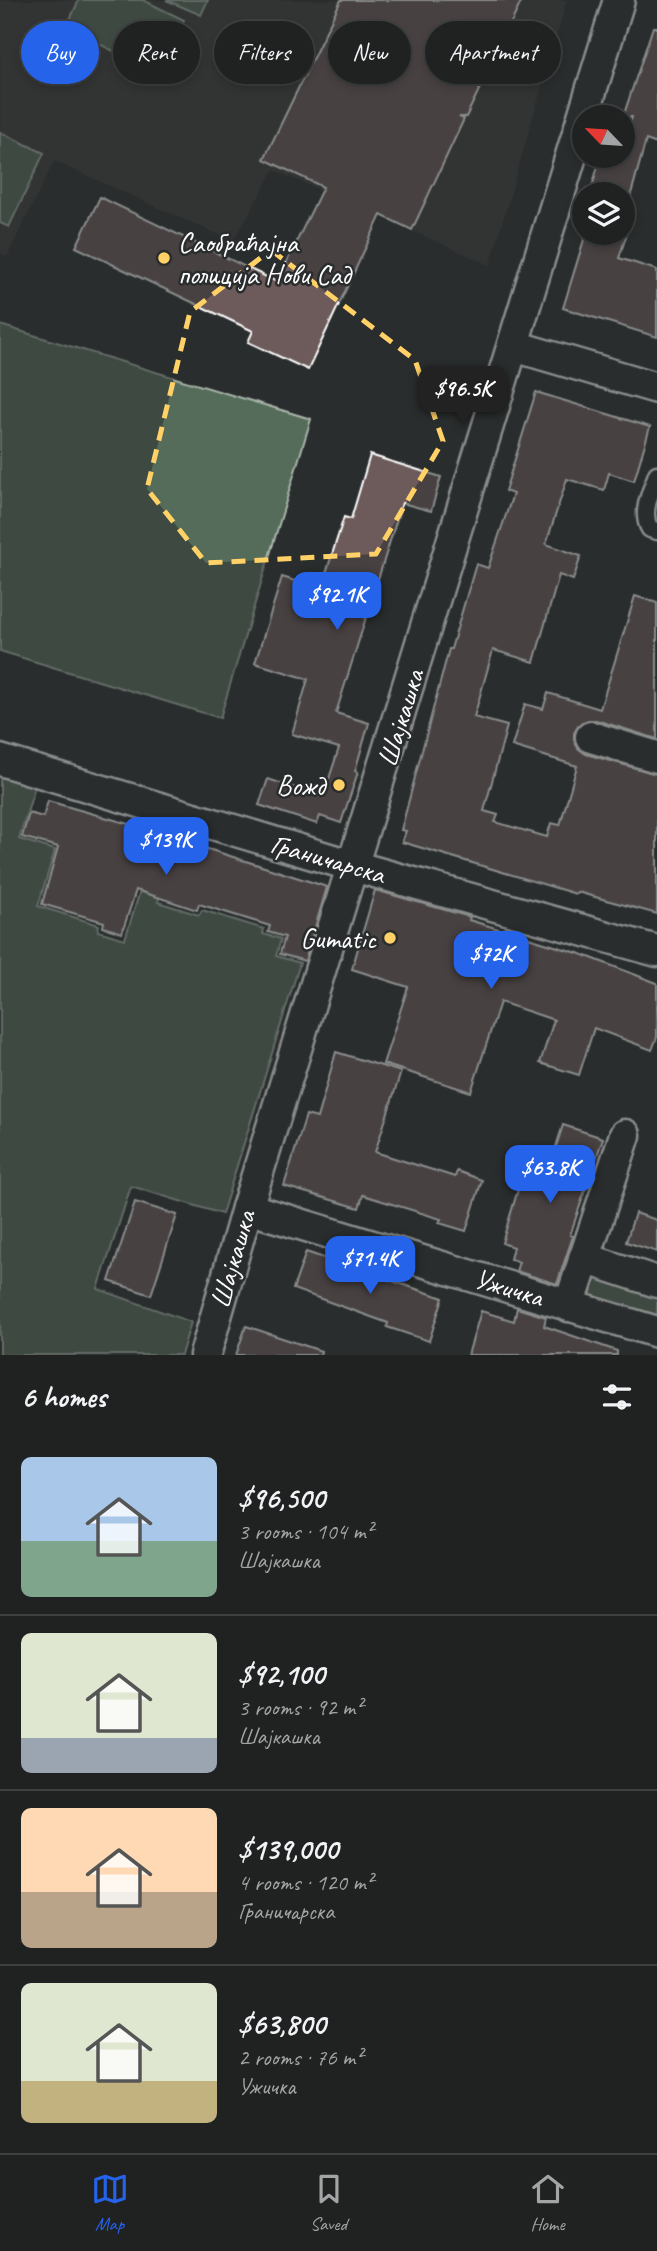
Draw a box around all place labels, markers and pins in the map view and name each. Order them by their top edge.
place label: Саобраћајна полиција Нови Сад [178,225,353,292]
marker: Саобраћајна полиција Нови Сад [156,250,172,266]
pin: $96.5K [406,366,520,426]
pin: $92.1K [280,572,394,632]
place label: Вожд [276,768,328,803]
marker: Вожд [331,777,347,793]
pin: $139K [117,818,215,877]
place label: Gumatic [300,921,378,956]
marker: Gumatic [382,930,398,946]
pin: $72K [450,932,532,991]
pin: $63.8K [493,1146,607,1205]
pin: $71.4K [313,1236,427,1296]

